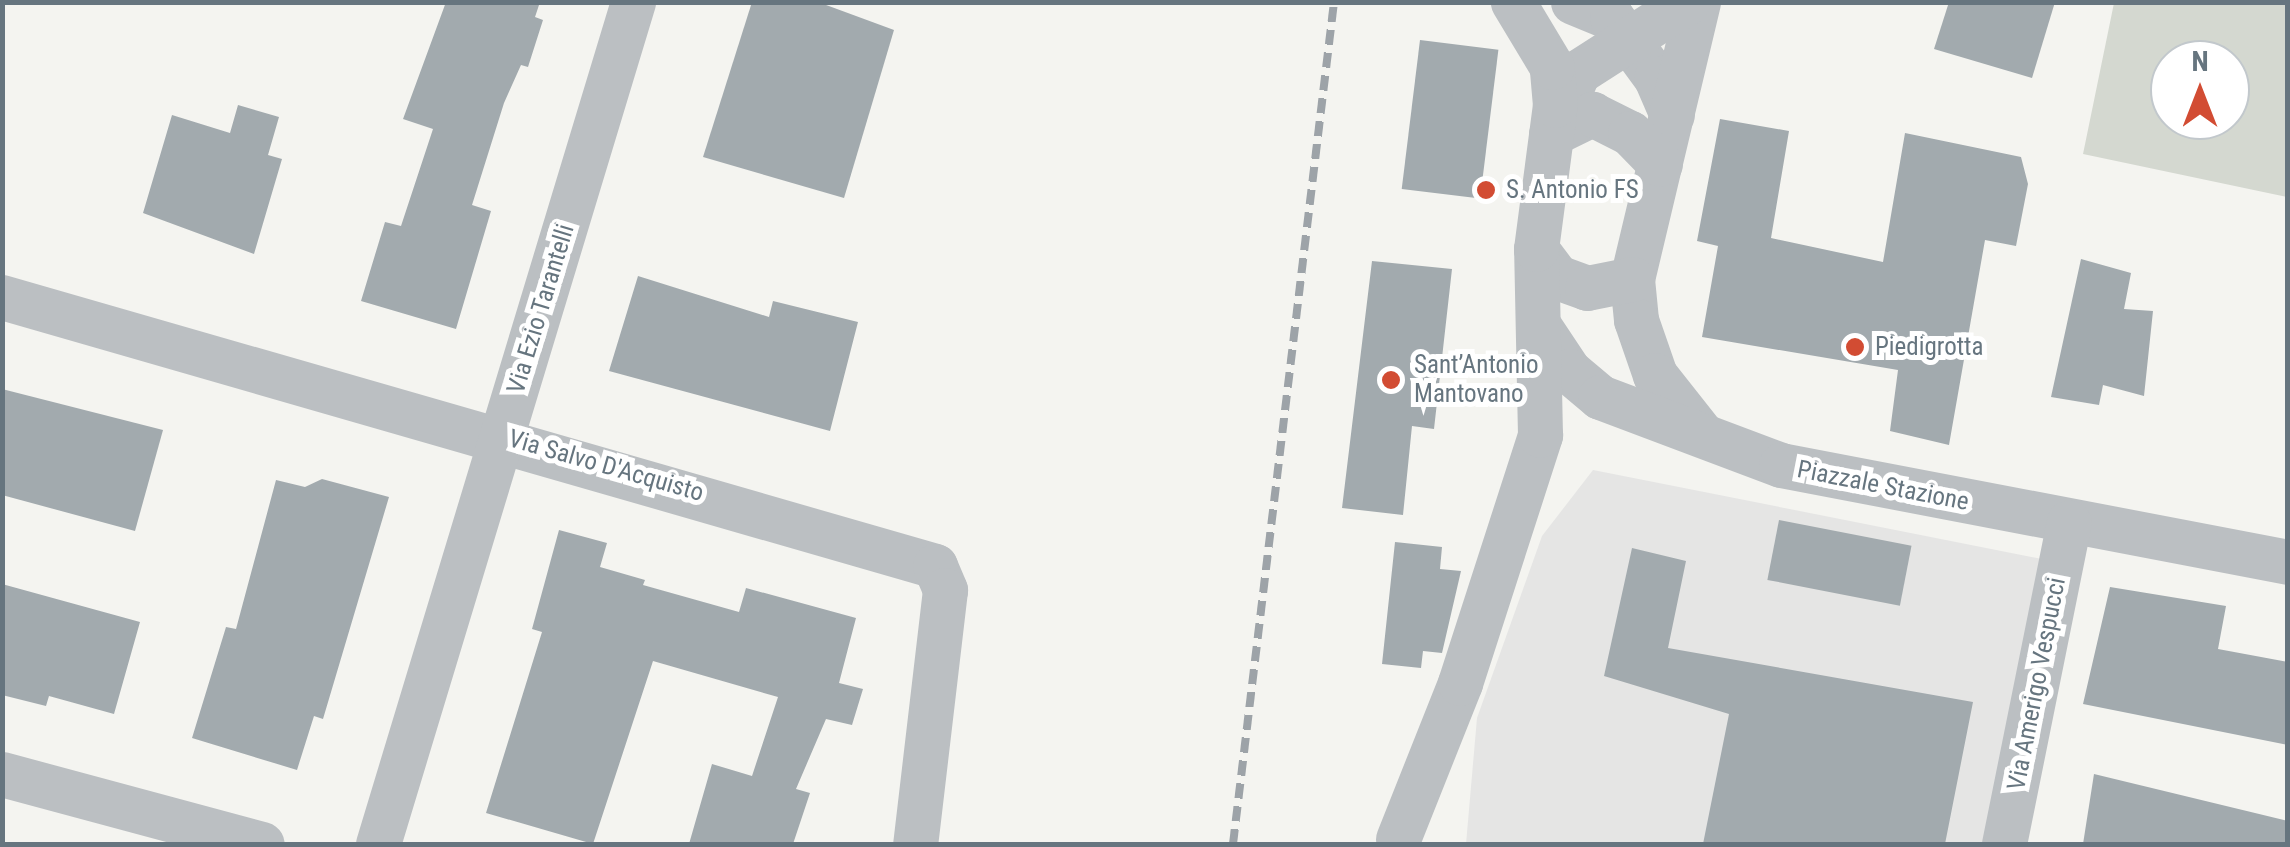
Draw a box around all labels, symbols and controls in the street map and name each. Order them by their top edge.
north arrow [2150,40,2250,140]
text: N [2191,45,2209,78]
place label: S. Antonio FS [1506,175,1639,205]
marker: S. Antonio FS [1475,179,1497,201]
street label: Via Ezio Tarantelli [501,220,581,398]
place label: Piedigrotta [1875,332,1983,362]
marker: Piedigrotta [1844,336,1866,358]
place label: Sant’Antonio Mantovano [1414,351,1538,410]
marker: Sant’Antonio Mantovano [1378,367,1404,393]
street label: Via Salvo D'Acquisto [505,424,707,508]
street label: Piazzale Stazione [1795,455,1971,517]
street label: Via Amerigo Vespucci [2002,575,2072,793]

